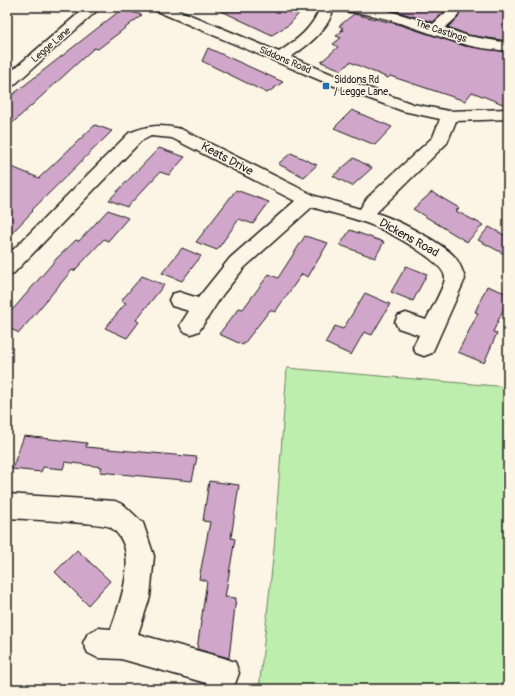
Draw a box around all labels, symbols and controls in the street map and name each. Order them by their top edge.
street label: The Castings [414,17,469,45]
street label: Legge Lane [29,25,73,65]
street label: Siddons Road [257,44,313,76]
place label: Siddons Rd / Legge Lane [334,74,388,98]
marker: Siddons Rd / Legge Lane [321,81,331,91]
street label: Keats Drive [198,139,256,179]
street label: Dickens Road [377,215,442,261]

